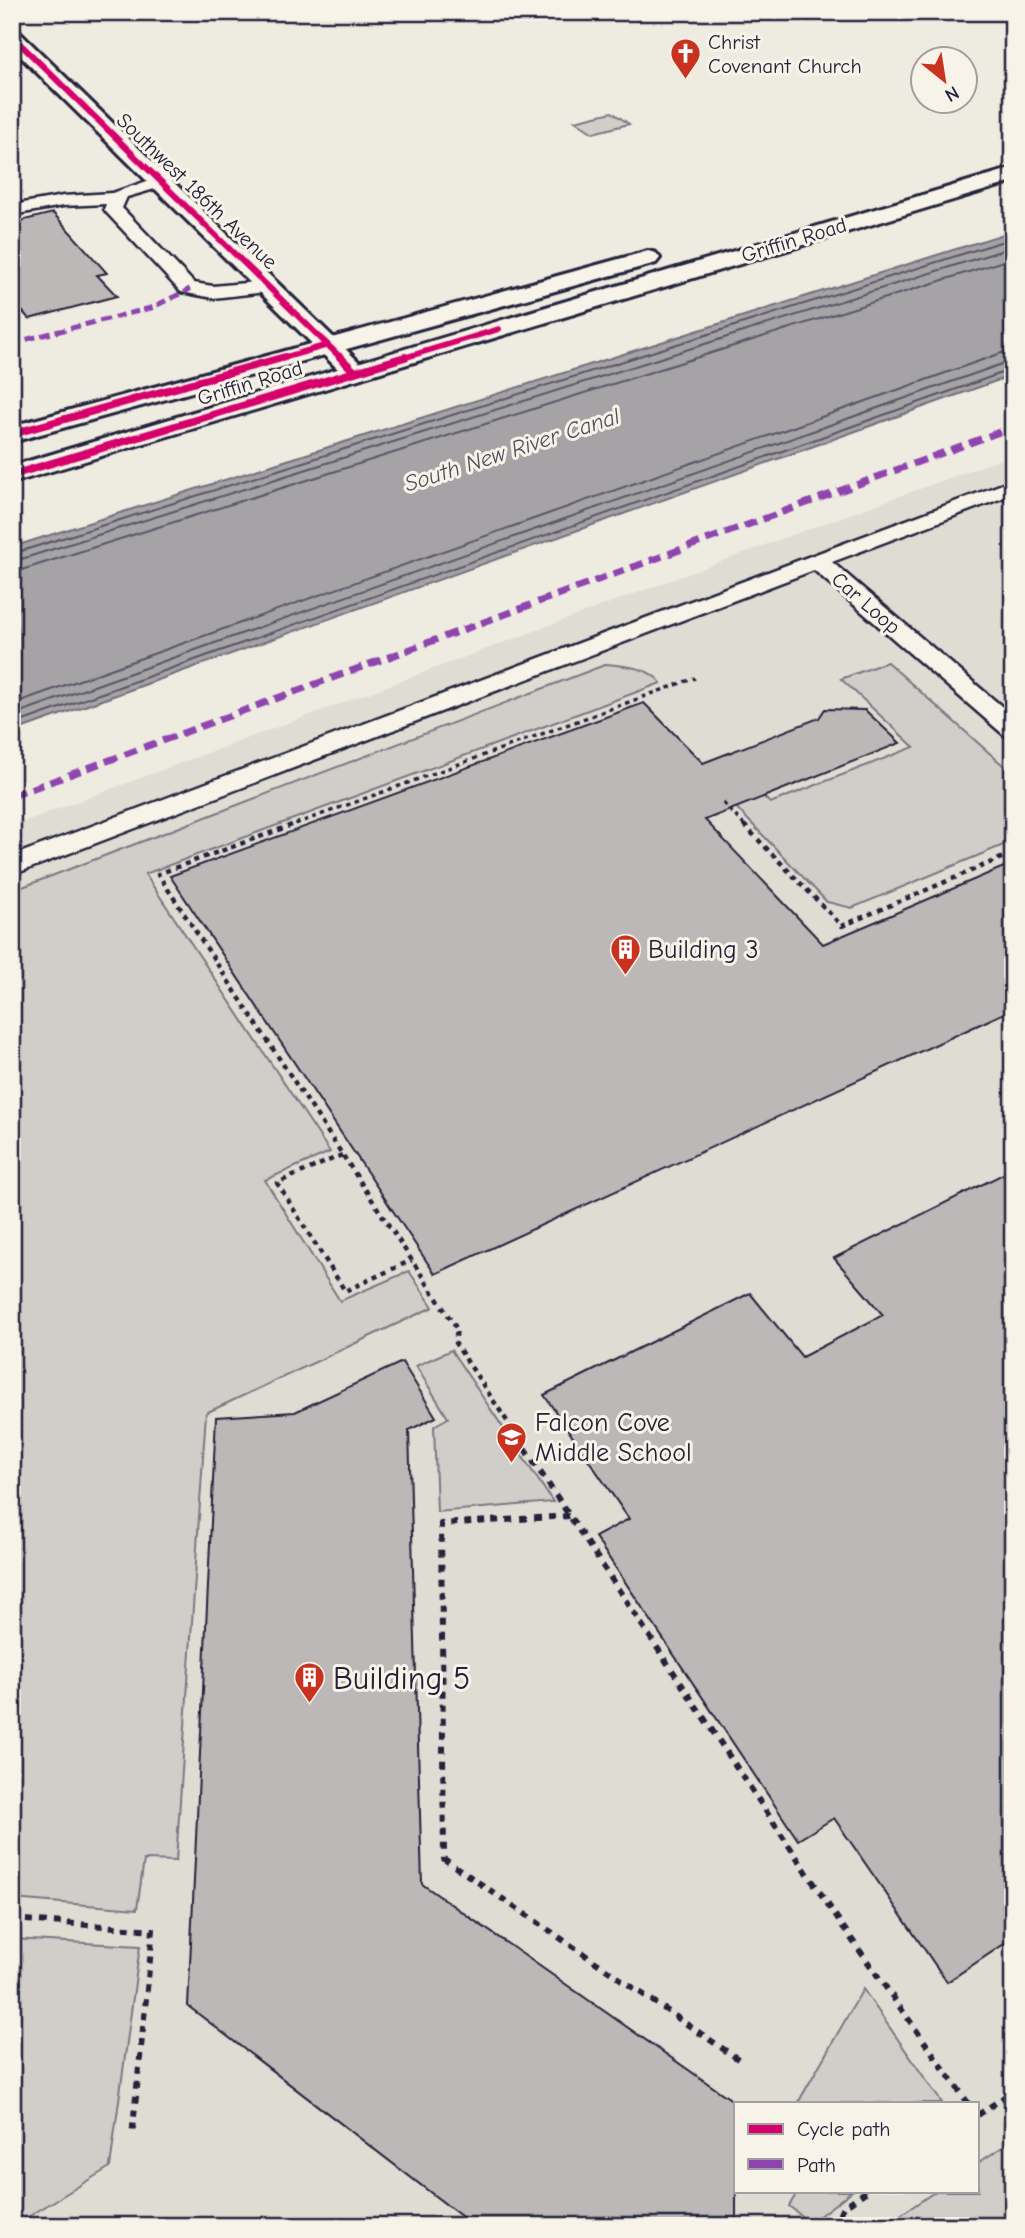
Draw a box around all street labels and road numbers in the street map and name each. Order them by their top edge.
street label: Southwest 186th Avenue [112,108,282,274]
street label: Griffin Road [739,213,849,267]
street label: Griffin Road [195,356,305,410]
street label: Car Loop [827,567,905,639]

